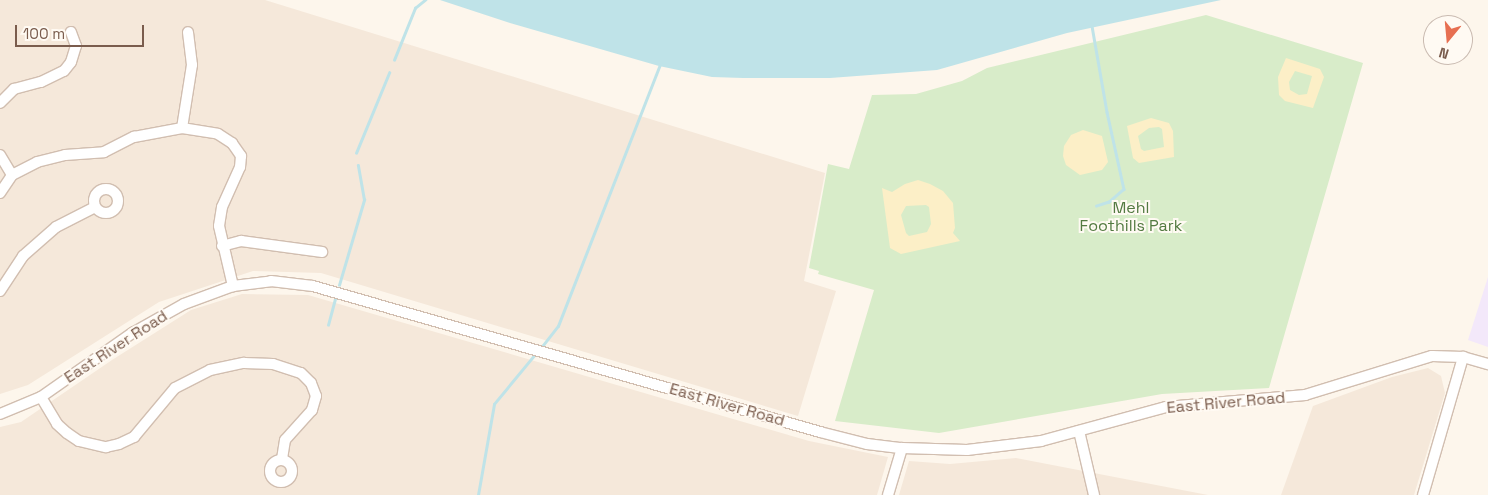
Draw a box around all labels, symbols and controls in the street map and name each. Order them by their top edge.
scale bar [18,15,146,47]
north arrow [1423,15,1473,65]
text: 100 m [23,24,65,43]
text: N [1437,43,1451,63]
park label: Mehl Foothills Park [1080,198,1182,236]
street label: East River Road [61,307,171,387]
street label: East River Road [667,379,787,431]
street label: East River Road [1166,388,1286,418]

